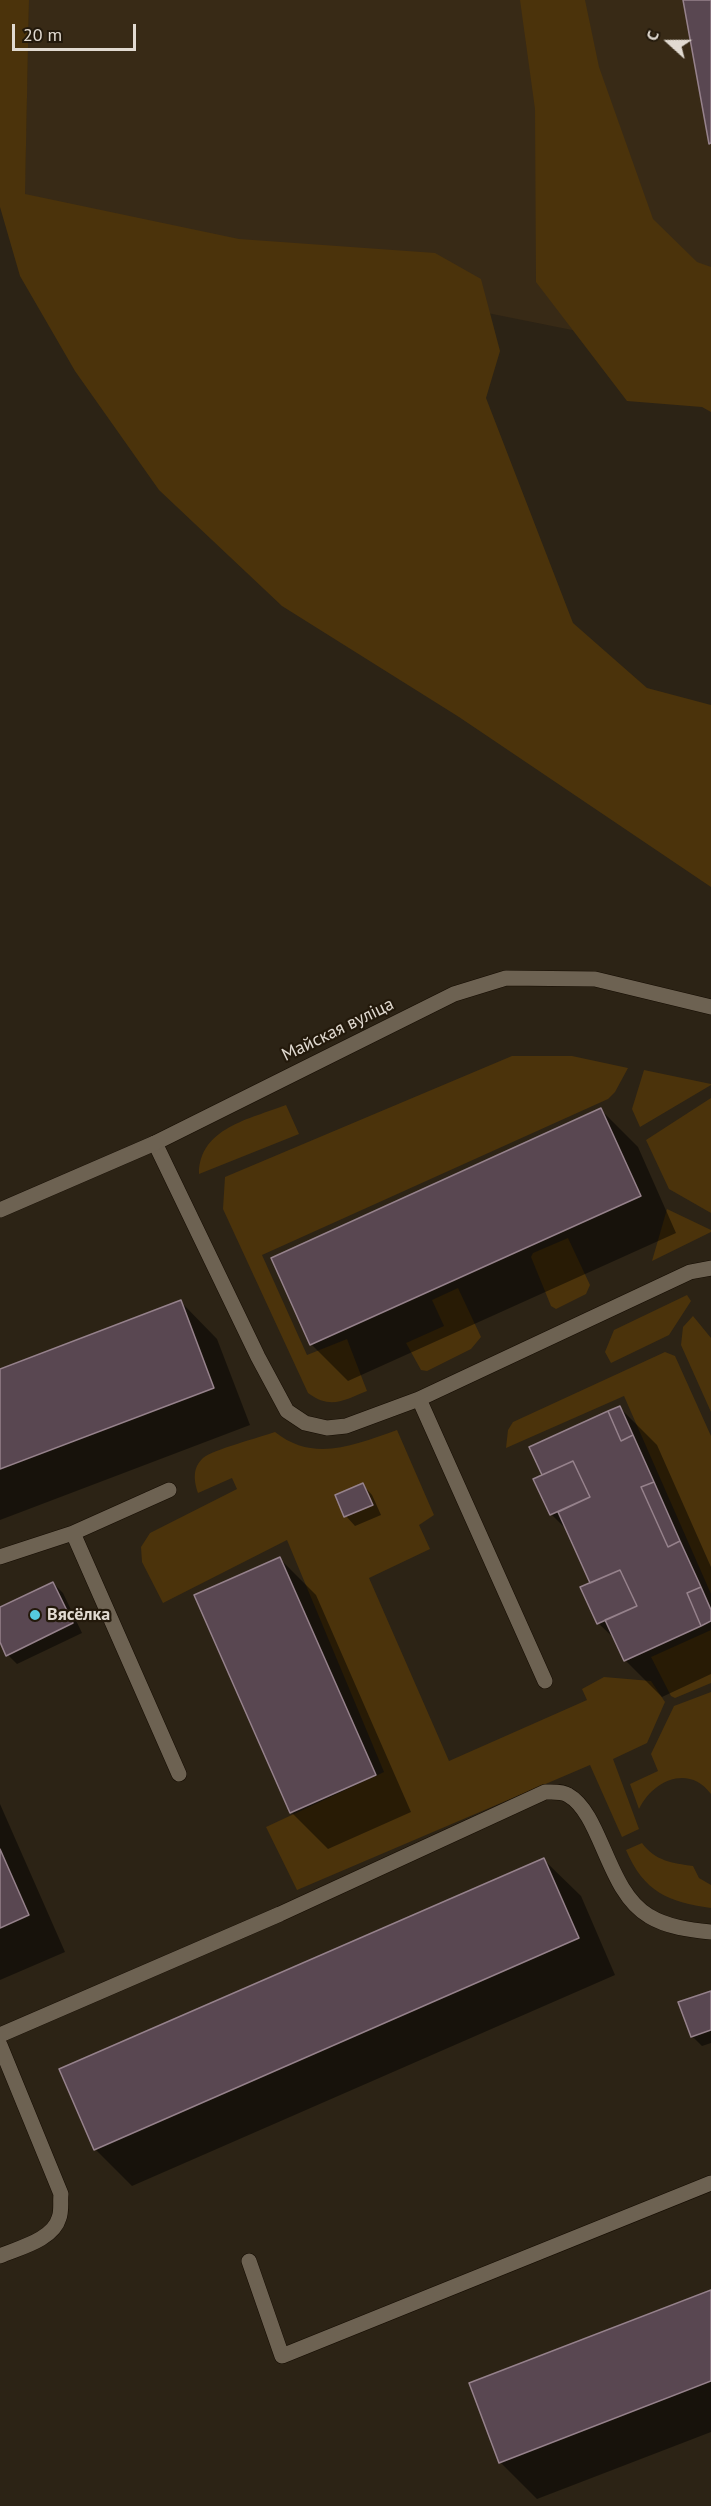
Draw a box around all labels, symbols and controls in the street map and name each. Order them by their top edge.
scale bar [15,12,140,50]
north arrow [639,12,699,72]
text: 20 m [23,23,62,46]
text: С [641,28,663,43]
street label: Майская вуліца [279,994,397,1066]
place label: Вясёлка [47,1604,110,1626]
marker: Вясёлка [28,1608,42,1622]

